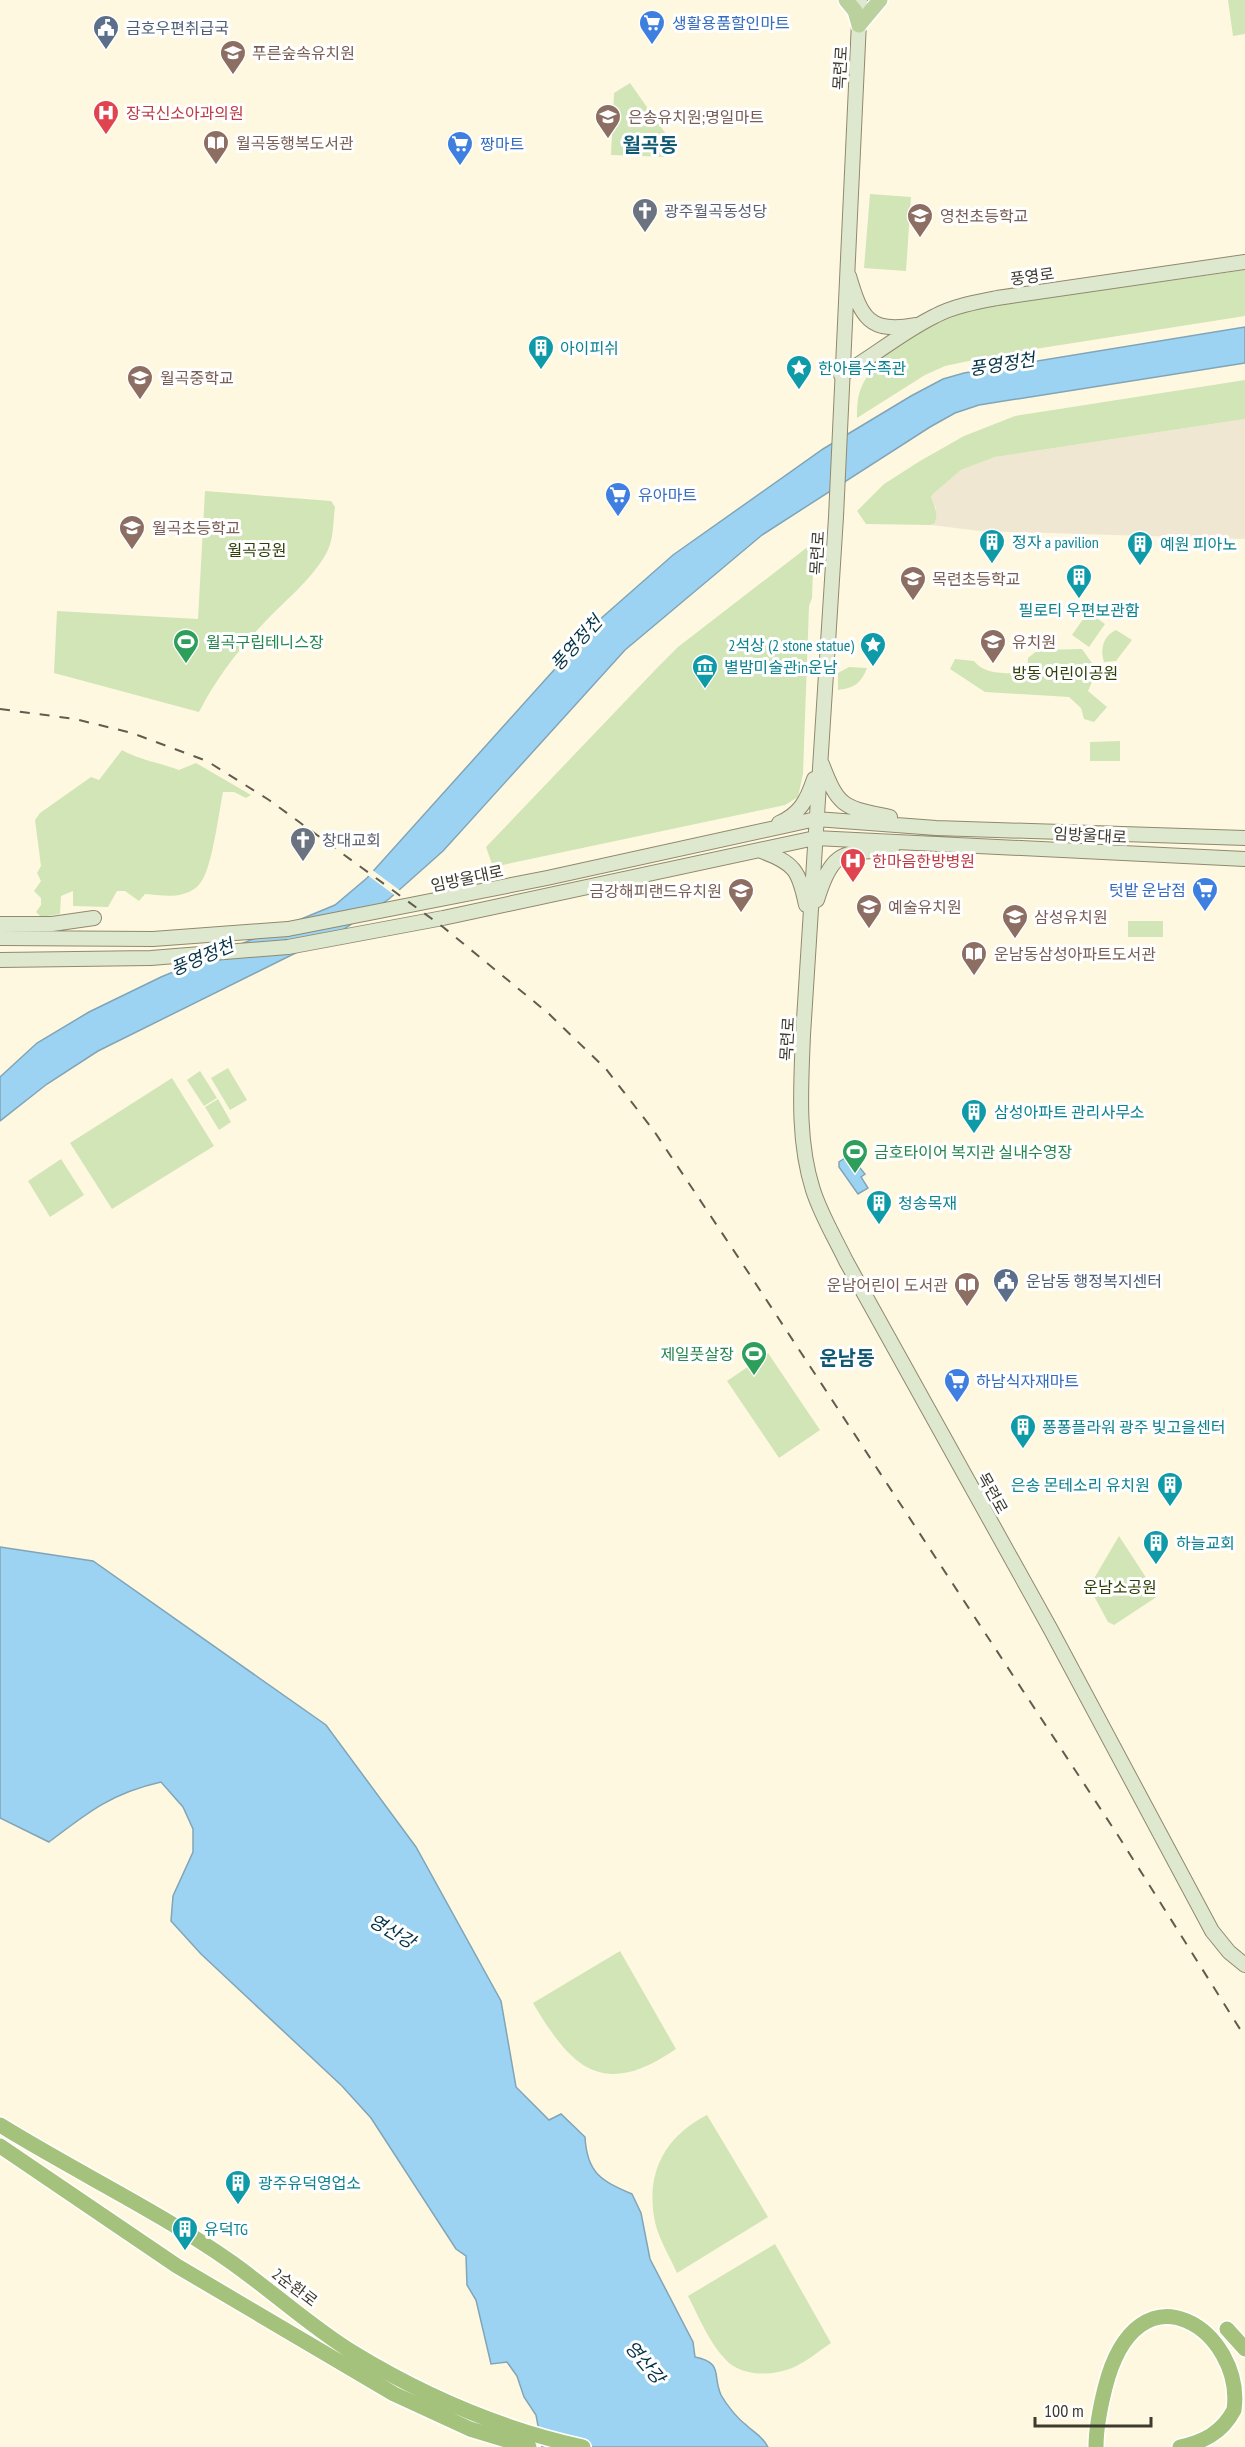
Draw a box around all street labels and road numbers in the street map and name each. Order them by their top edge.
street label: 목련로 [829,45,851,91]
street label: 풍영로 [1009,263,1056,289]
street label: 목련로 [806,530,828,576]
street label: 임방울대로 [1053,823,1128,847]
street label: 임방울대로 [429,861,505,895]
street label: 목련로 [776,1016,798,1062]
street label: 목련로 [974,1469,1013,1517]
street label: 2순환로 [268,2264,322,2311]

